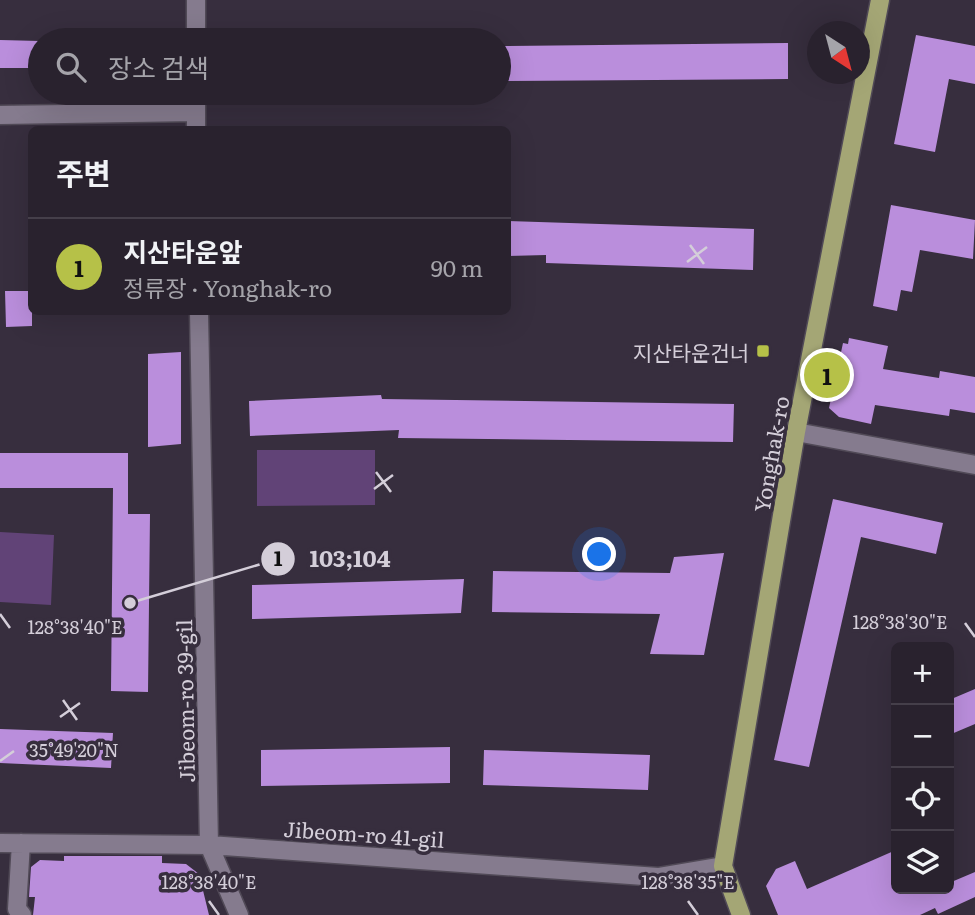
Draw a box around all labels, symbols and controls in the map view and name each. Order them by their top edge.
north arrow [807,21,870,84]
search box [28,28,511,105]
text: 장소 검색 [108,47,209,86]
icon: search [52,48,90,86]
text: 주변 [56,150,111,194]
text: 지산타운앞 [123,231,243,270]
text: 1 [74,250,84,284]
text: 90 m [431,250,483,284]
text: 정류장 · Yonghak-ro [123,270,332,304]
place label: 지산타운건너 [633,336,749,367]
marker: 지산타운건너 [755,343,771,359]
pin: 1 [804,349,850,401]
street label: Yonghak-ro [745,393,795,515]
callout: 103;104 [261,537,405,581]
your location [582,537,616,571]
text: 103;104 [309,540,391,574]
text: 1 [274,541,283,572]
text: 128°38'30"E [853,608,947,635]
text: 128°38'40"E [28,613,122,640]
street label: Jibeom-ro 39-gil [167,619,201,783]
map controls [891,642,954,894]
button: + [891,642,954,705]
button: − [891,705,954,768]
text: 35°49'20"N [29,736,119,763]
button: locate [891,768,954,831]
street label: Jibeom-ro 41-gil [282,812,446,854]
button: layers [891,831,954,894]
text: 128°38'40"E [162,868,256,895]
text: 128°38'35"E [641,868,735,895]

